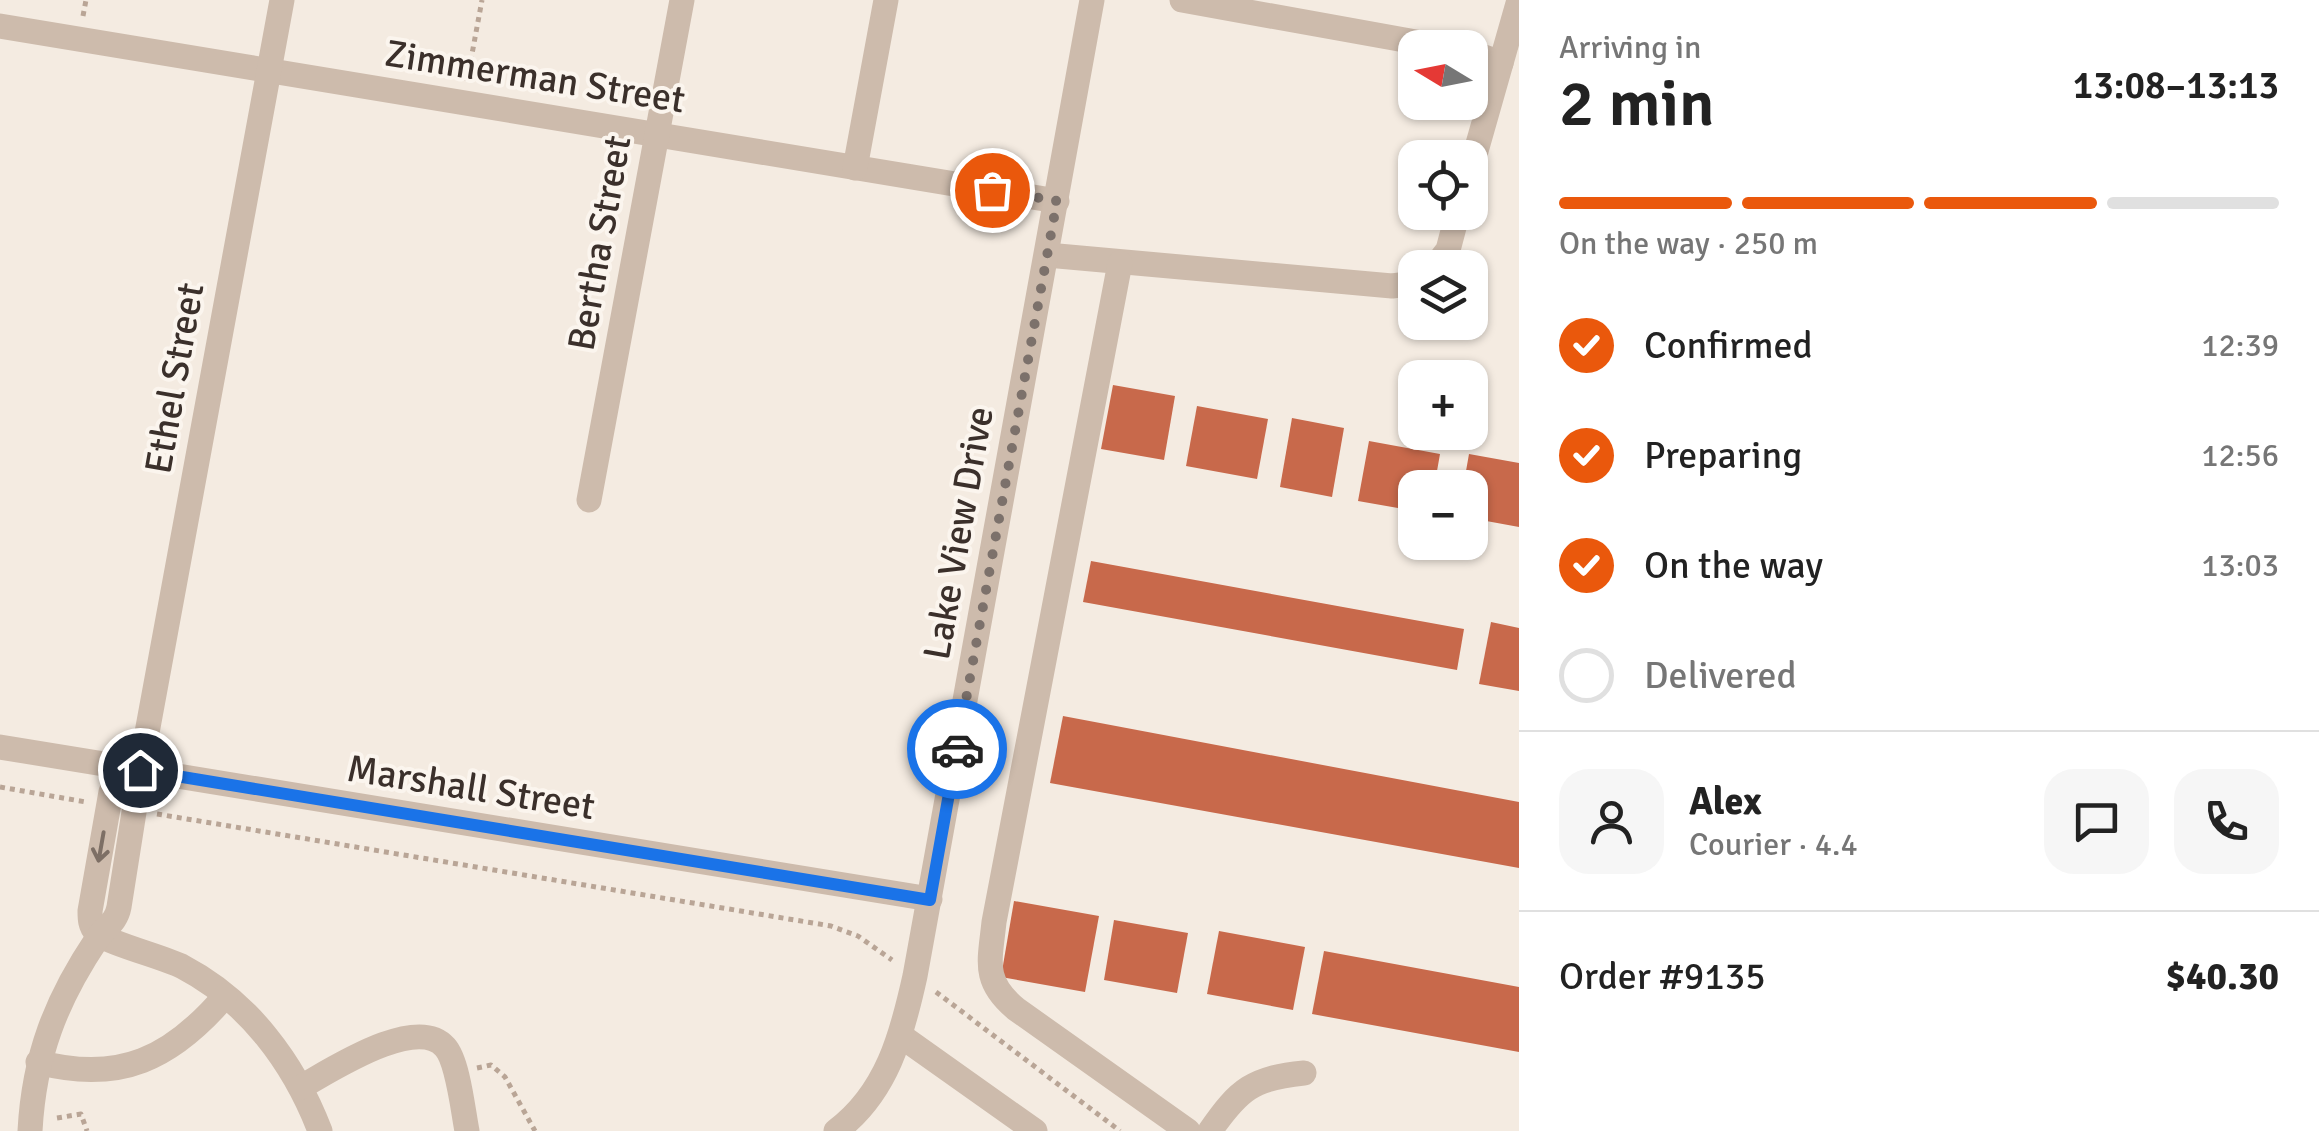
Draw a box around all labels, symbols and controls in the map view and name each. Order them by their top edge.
text: Arriving in [1559,28,1701,67]
street label: Zimmerman Street [382,30,688,123]
north arrow [1398,30,1488,120]
map controls [1398,30,1488,560]
text: 13:08–13:13 [2073,62,2279,109]
text: 2 min [1559,64,1715,144]
street label: Bertha Street [557,132,642,354]
button: locate [1398,140,1488,230]
pin [950,148,1035,233]
icon: bag [965,163,1020,218]
text: On the way · 250 m [1559,224,1818,263]
button: layers [1398,250,1488,340]
street label: Ethel Street [135,279,214,477]
icon: check [1559,318,1614,373]
text: Confirmed [1644,322,1813,369]
text: 12:39 [2201,326,2279,365]
button: + [1398,360,1488,450]
street label: Lake View Drive [913,403,1004,663]
icon: check [1559,428,1614,483]
text: Preparing [1644,432,1802,479]
text: 12:56 [2201,436,2279,475]
button: − [1398,470,1488,560]
icon: check [1559,538,1614,593]
text: On the way [1644,542,1823,589]
text: 13:03 [2201,546,2279,585]
text: Delivered [1644,652,1797,699]
courier [907,699,1007,799]
icon: car [930,722,985,777]
pin [98,728,183,813]
icon: home [113,743,168,798]
street label: Marshall Street [344,745,598,830]
button: person [1559,769,1664,874]
button: chat [2044,769,2149,874]
button: phone [2174,769,2279,874]
text: Alex [1689,778,1762,825]
text: Courier · 4.4 [1689,825,1858,864]
one-way arrow [91,830,110,862]
text: Order #9135 [1559,953,1766,1000]
text: $40.30 [2166,953,2279,1000]

